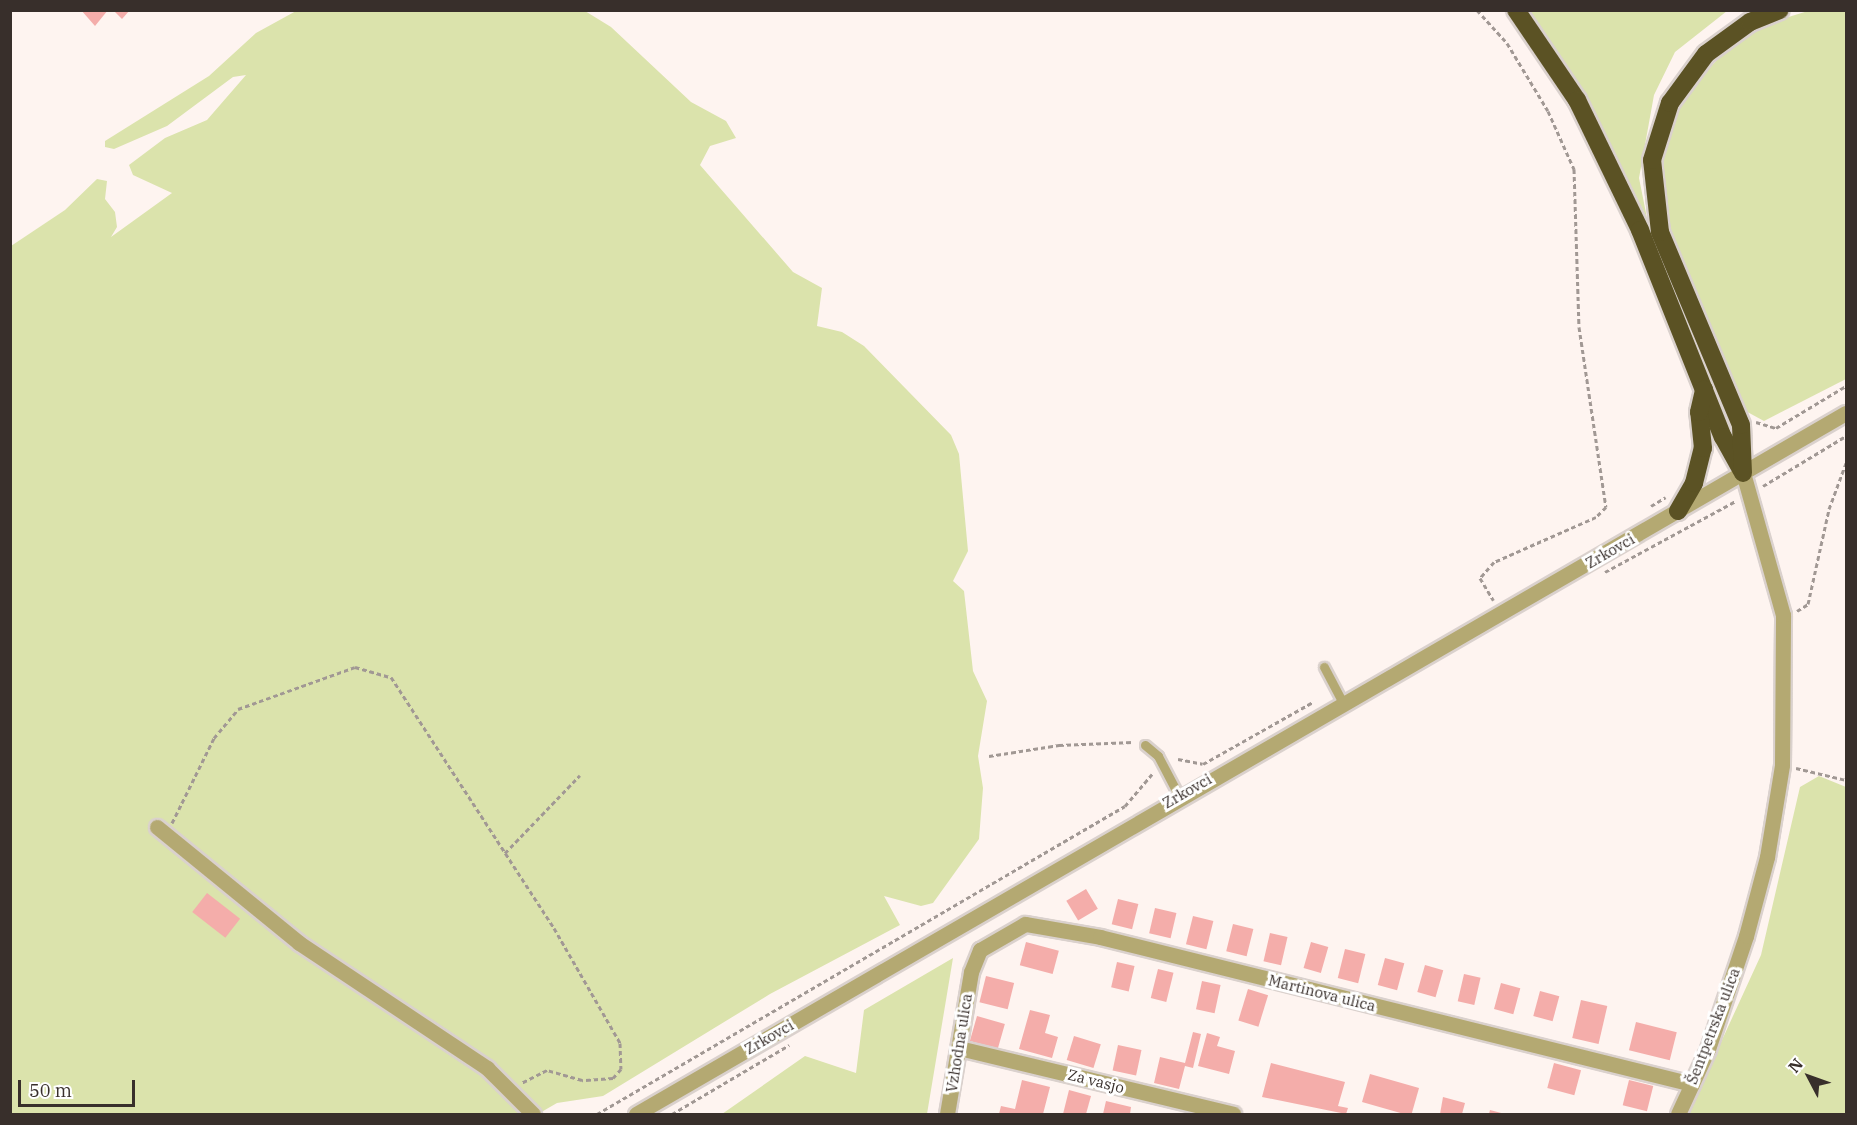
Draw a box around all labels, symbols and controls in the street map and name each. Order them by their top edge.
street label: Zrkovci [1582,530,1638,572]
street label: Zrkovci [1159,770,1215,812]
street label: Šentpetrska ulica [1683,965,1743,1087]
street label: Martinova ulica [1267,971,1377,1015]
street label: Vzhodna ulica [942,992,976,1094]
street label: Zrkovci [741,1016,797,1058]
north arrow [1779,1047,1839,1107]
text: N [1784,1054,1807,1077]
street label: Za vasjo [1066,1065,1126,1097]
scale bar [21,1068,138,1106]
text: 50 m [29,1079,72,1102]

